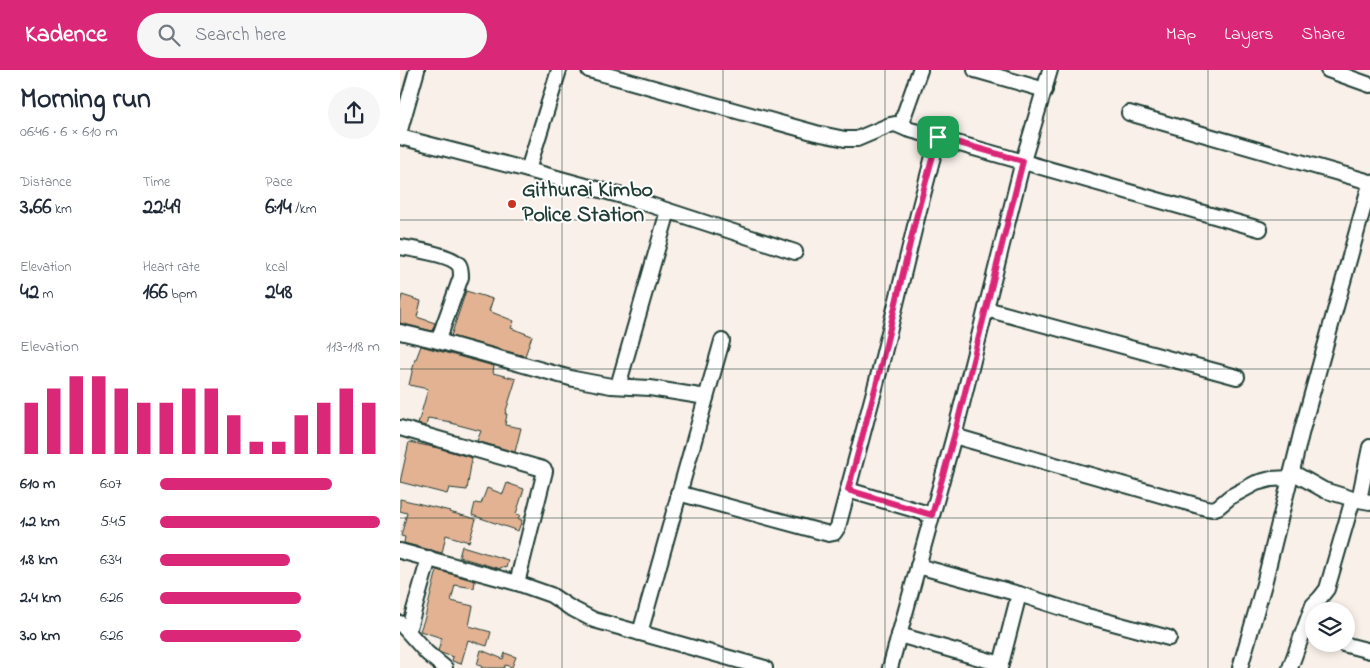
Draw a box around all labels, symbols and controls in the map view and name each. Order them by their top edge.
search box [137,13,487,58]
text: Kadence [25,18,107,53]
icon: search [155,21,183,49]
text: Search here [195,22,286,49]
text: Map [1166,22,1196,48]
text: Layers [1224,22,1274,48]
text: Share [1302,22,1345,48]
text: Morning run [20,80,151,121]
button: share [328,87,380,139]
pin [917,116,959,158]
text: 06:46 · 6 × 610 m [20,120,118,144]
icon: arrive [924,123,952,151]
text: Distance [20,172,72,193]
text: Time [143,172,170,193]
text: Pace [265,172,293,193]
place label: Githurai Kimbo Police Station [522,175,653,232]
text: 3.66 [20,193,51,223]
text: 22:49 [143,193,180,223]
text: 6:14 [265,193,292,223]
marker: Githurai Kimbo Police Station [506,198,518,210]
text: km [51,199,72,220]
text: /km [292,199,317,220]
text: Elevation [20,257,71,278]
text: Heart rate [143,257,200,278]
text: kcal [265,257,288,278]
text: 42 [20,278,39,308]
text: 166 [143,278,168,308]
text: 248 [265,278,292,308]
text: m [39,284,53,305]
text: bpm [168,284,197,305]
text: Elevation [20,335,79,359]
text: 113–118 m [326,335,380,359]
text: 610 m [20,472,55,496]
text: 6:07 [100,472,122,496]
text: 1.2 km [20,510,60,534]
text: 5:45 [100,510,126,534]
text: 1.8 km [20,548,58,572]
text: 6:34 [100,548,122,572]
text: 2.4 km [20,586,61,610]
text: 6:26 [100,586,123,610]
map controls [1305,602,1355,652]
button: layers [1305,602,1355,652]
text: 3.0 km [20,624,60,648]
text: 6:26 [100,624,123,648]

